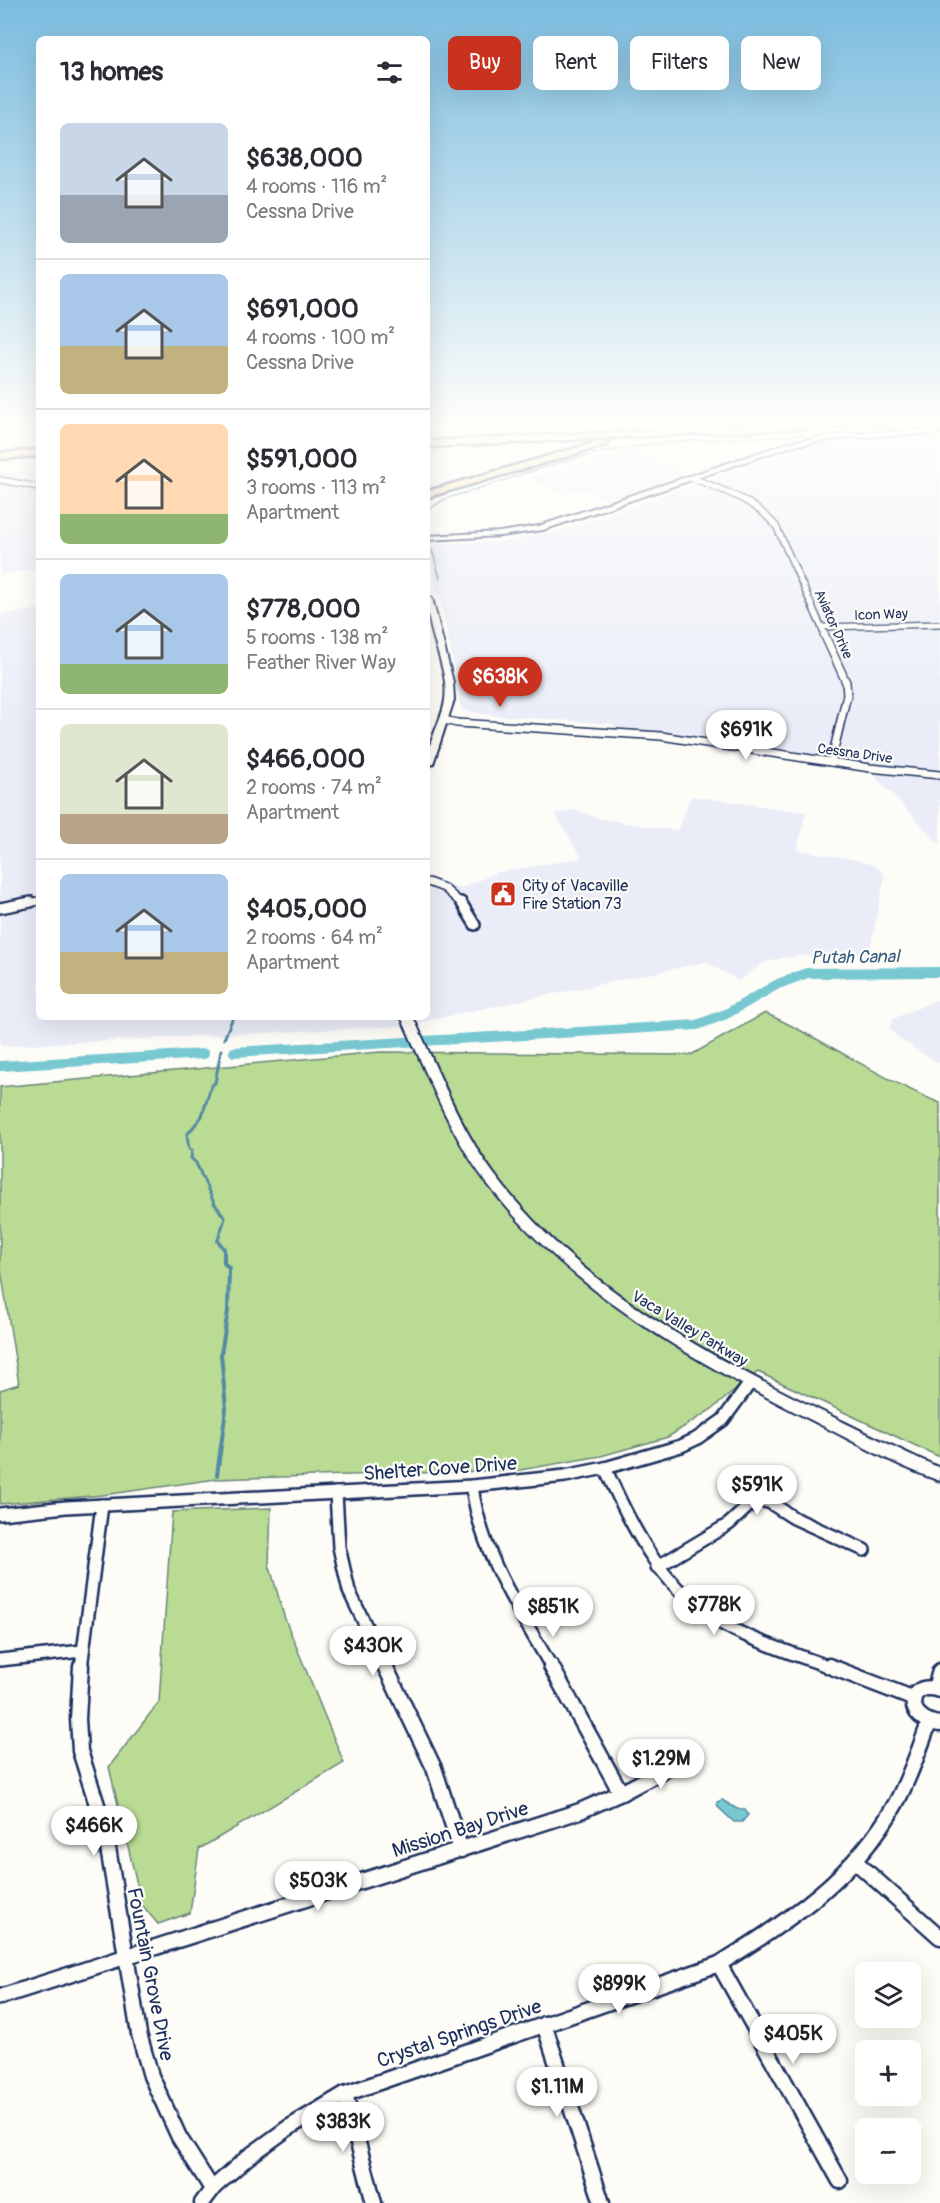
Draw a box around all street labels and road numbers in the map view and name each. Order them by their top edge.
street label: Aviator Drive [811,587,856,662]
street label: Icon Way [854,605,908,624]
street label: Cessna Drive [816,740,894,767]
street label: Vaca Valley Parkway [628,1286,751,1372]
street label: Shelter Cove Drive [362,1451,518,1486]
street label: Mission Bay Drive [389,1796,532,1863]
street label: Fountain Grove Drive [121,1885,180,2063]
street label: Crystal Springs Drive [374,1994,545,2073]

